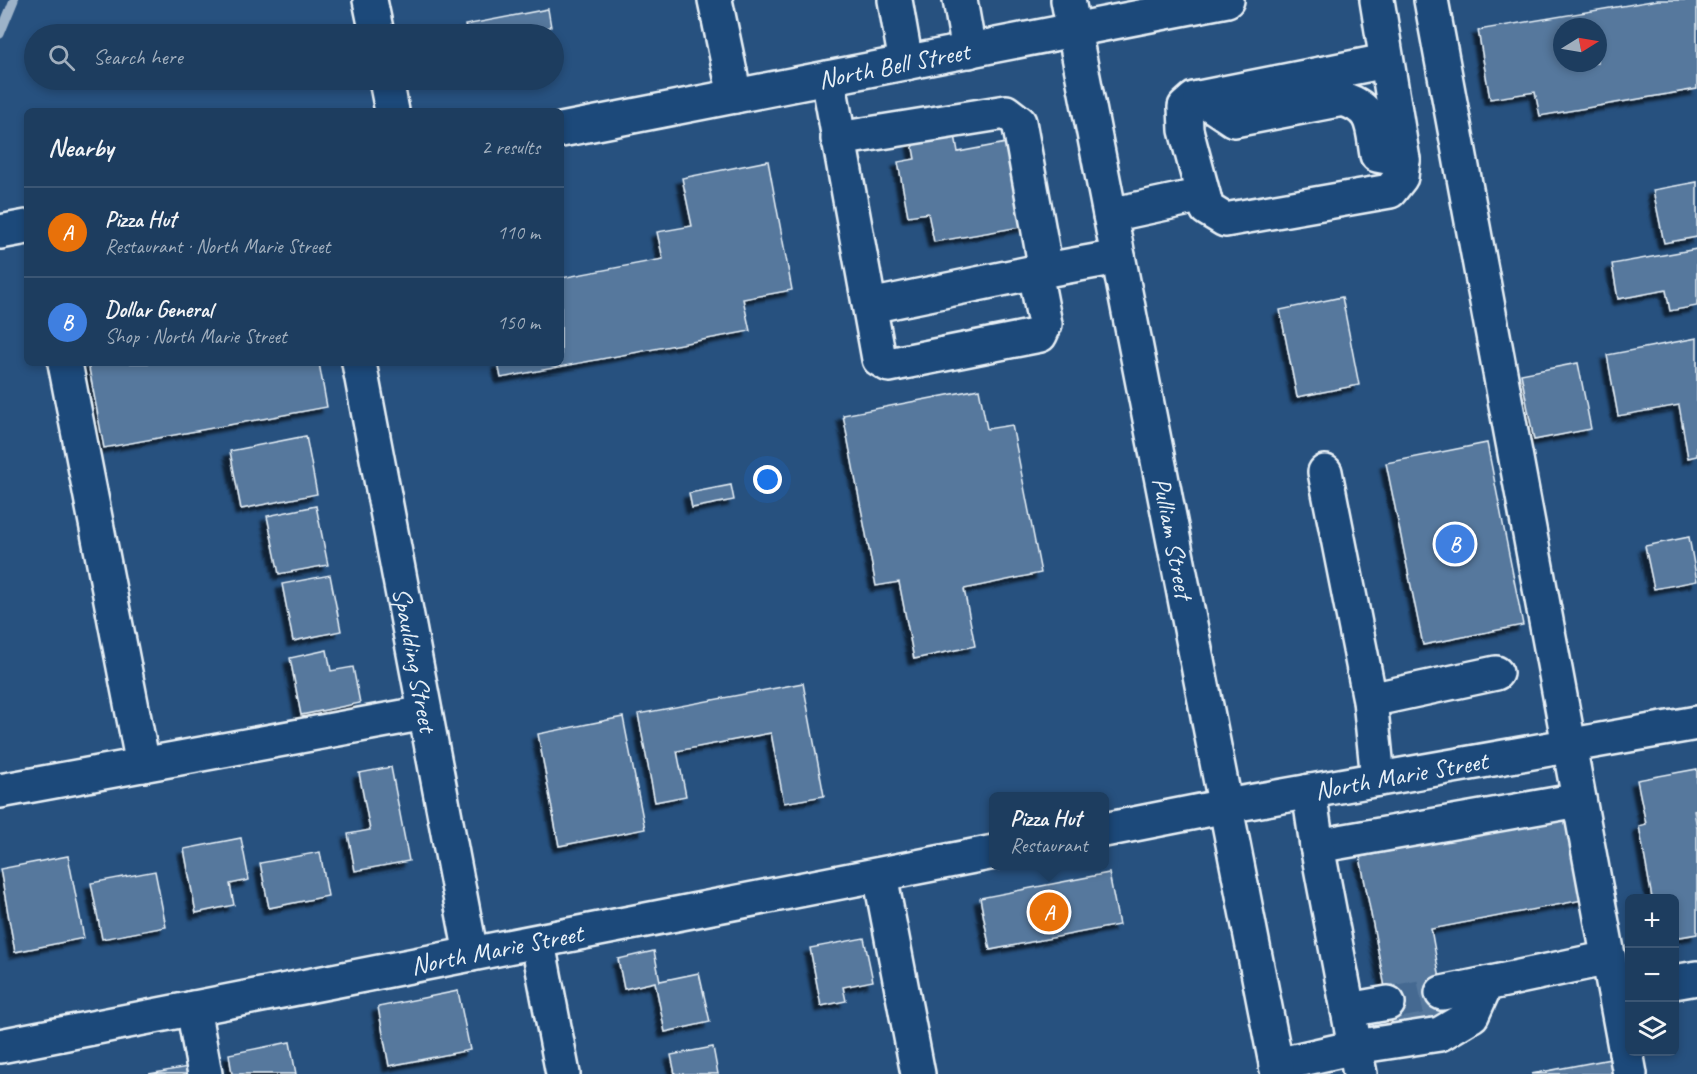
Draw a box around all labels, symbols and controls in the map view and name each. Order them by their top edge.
north arrow [1553,18,1607,72]
search box [24,24,564,90]
street label: North Bell Street [815,34,974,96]
icon: search [45,41,78,74]
text: Search here [93,43,183,71]
text: Nearby [48,131,113,164]
text: 2 results [481,135,540,160]
text: Pizza Hut [105,206,176,234]
text: A [62,220,73,245]
text: 110 m [497,220,540,245]
text: Restaurant · North Marie Street [105,234,330,259]
text: Dollar General [105,296,213,324]
text: B [62,310,73,335]
text: 150 m [497,310,540,335]
text: Shop · North Marie Street [105,324,287,349]
your location [753,465,782,494]
street label: Pulliam Street [1145,474,1202,605]
pin: B [1436,522,1474,566]
street label: Spaulding Street [385,585,446,737]
street label: North Marie Street [1312,743,1492,807]
popup [989,792,1109,870]
text: Pizza Hut [1010,805,1081,833]
text: Restaurant [1010,833,1088,858]
pin: A [1030,890,1068,934]
map controls [1625,894,1679,1056]
button: + [1625,894,1679,948]
street label: North Marie Street [408,916,588,982]
button: − [1625,948,1679,1002]
button: layers [1625,1002,1679,1056]

